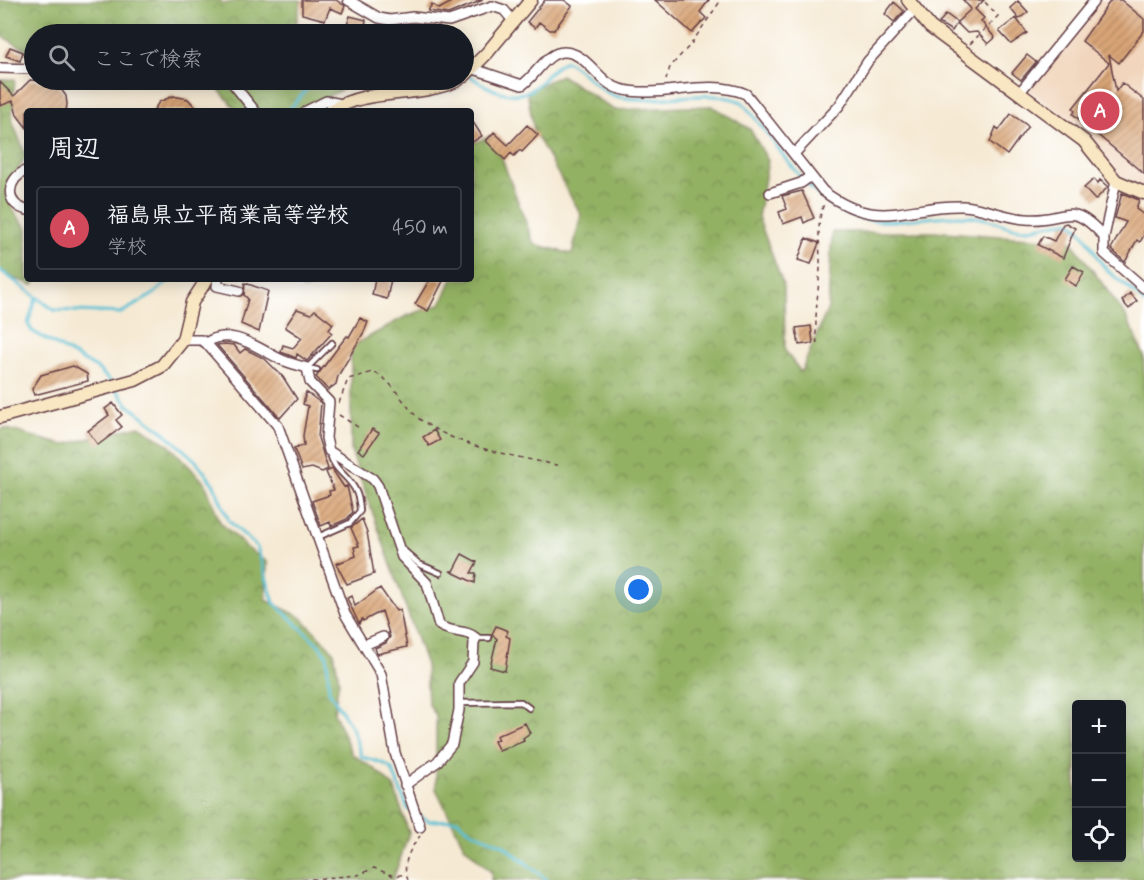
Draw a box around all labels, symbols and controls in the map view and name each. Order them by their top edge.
search box [24,24,474,90]
icon: search [45,41,78,74]
text: ここで検索 [93,46,203,74]
pin: A [1080,88,1120,134]
text: 周辺 [48,133,100,167]
text: 福島県立平商業高等学校 [107,202,349,230]
text: A [63,215,76,242]
text: 450 m [392,215,448,242]
text: 学校 [107,234,147,261]
your location [624,575,653,604]
map controls [1072,700,1126,862]
button: + [1072,700,1126,754]
button: − [1072,754,1126,808]
button: locate [1072,808,1126,862]

